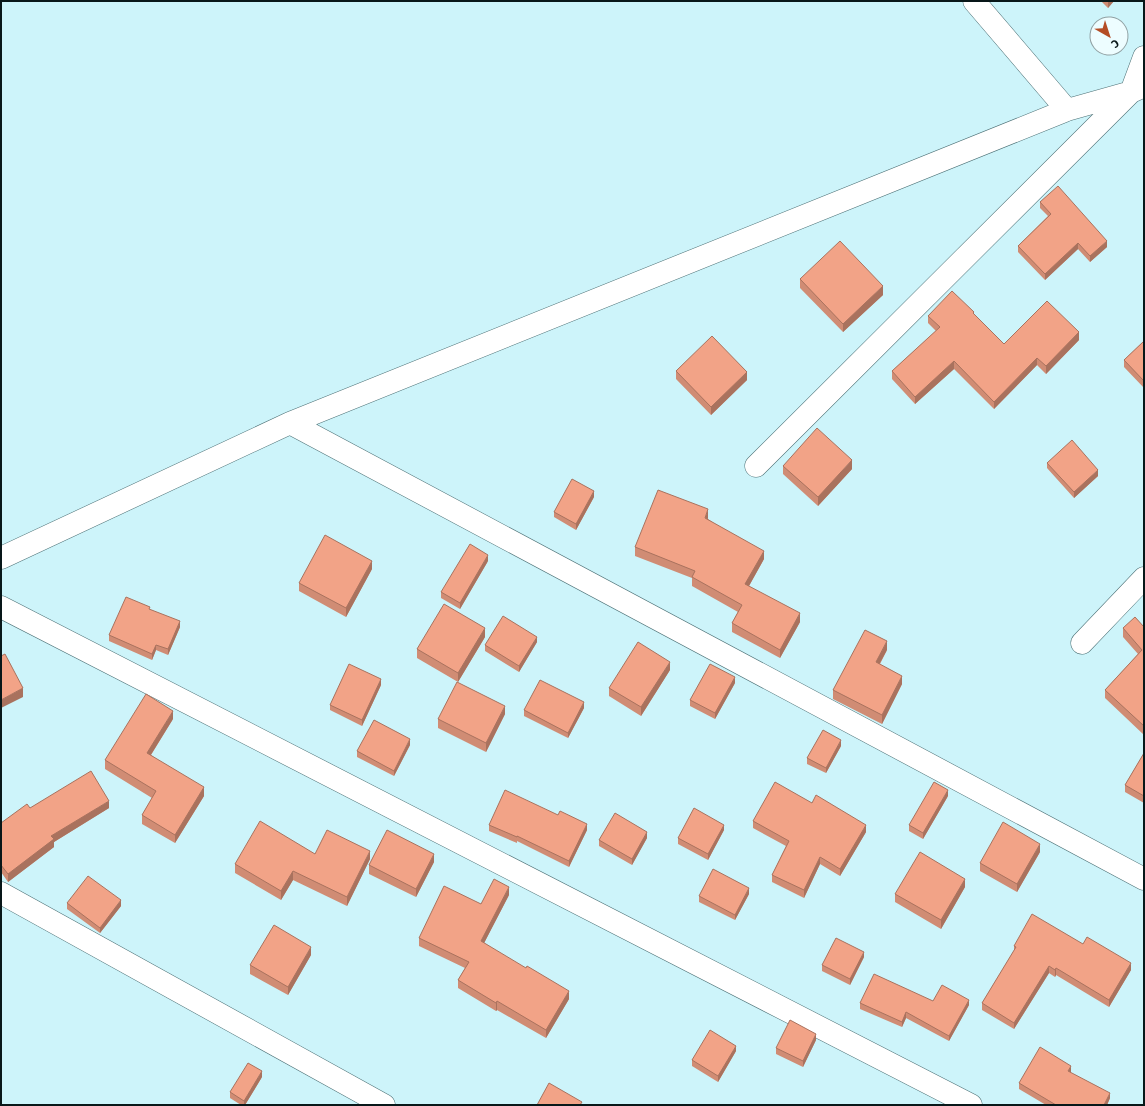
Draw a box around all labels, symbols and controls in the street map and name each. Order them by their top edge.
north arrow [1089,16,1129,56]
text: С [1108,36,1122,51]

